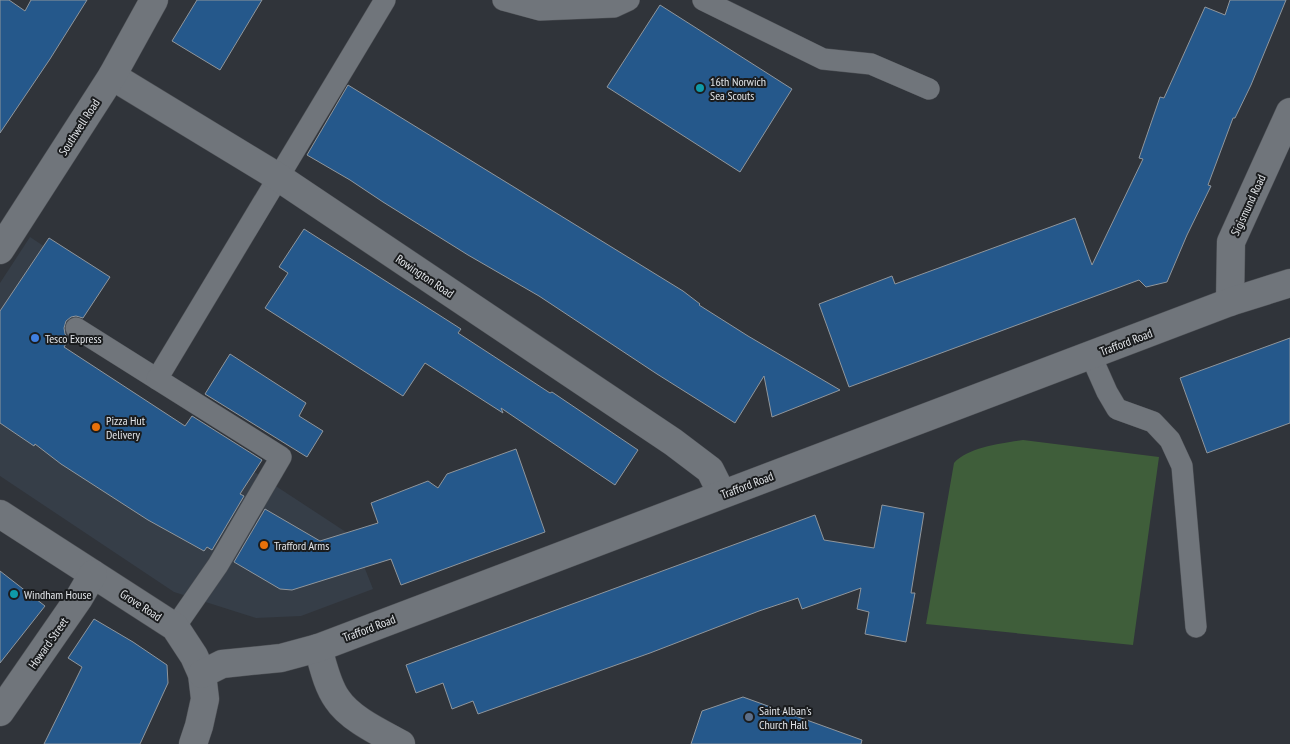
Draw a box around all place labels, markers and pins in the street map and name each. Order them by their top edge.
place label: 16th Norwich Sea Scouts [710,74,766,103]
marker: 16th Norwich Sea Scouts [694,82,706,94]
place label: Tesco Express [45,331,102,346]
marker: Tesco Express [29,332,41,344]
place label: Pizza Hut Delivery [106,413,146,442]
marker: Pizza Hut Delivery [90,421,102,433]
place label: Trafford Arms [274,538,329,553]
marker: Trafford Arms [258,539,270,551]
place label: Windham House [24,587,91,602]
marker: Windham House [8,588,20,600]
place label: Saint Alban's Church Hall [759,703,812,732]
marker: Saint Alban's Church Hall [743,711,755,723]

